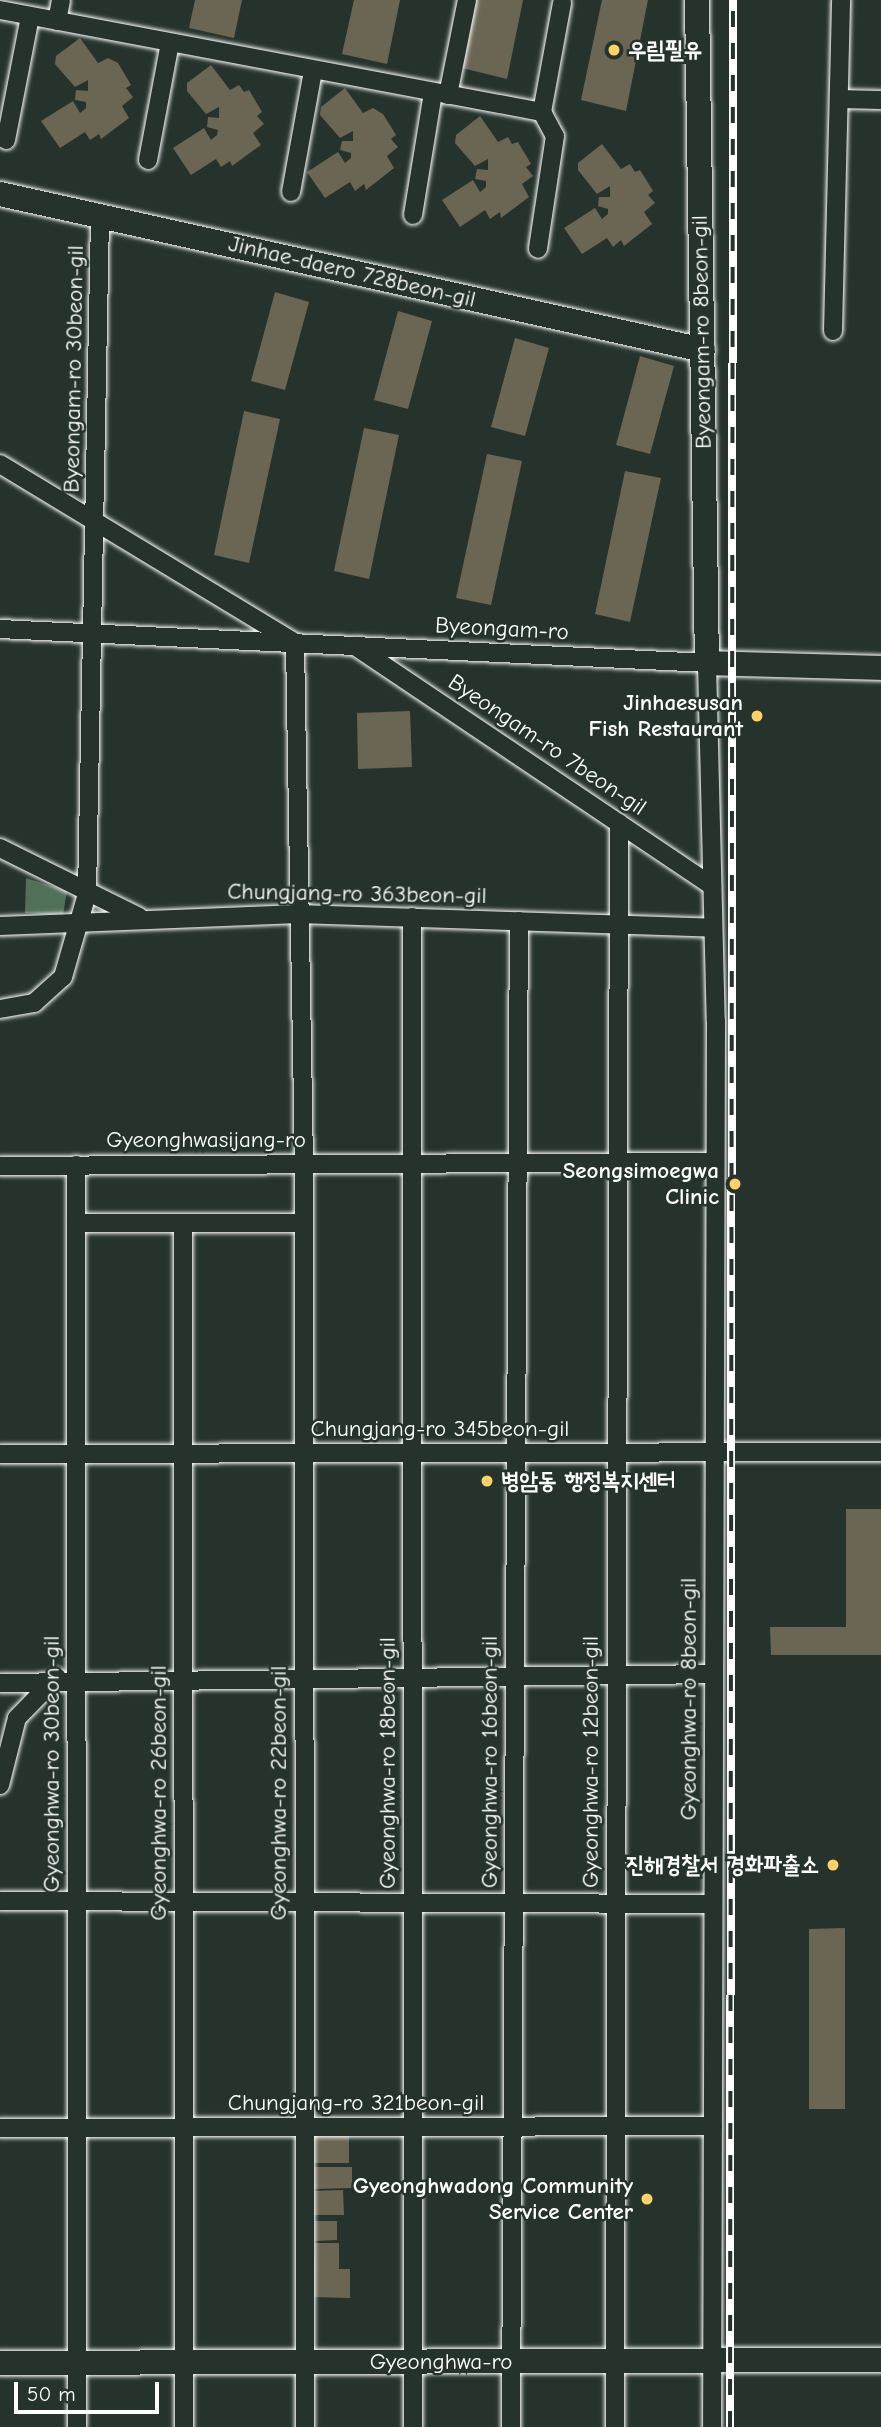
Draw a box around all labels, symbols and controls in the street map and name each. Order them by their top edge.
place label: 우림필유 [628,36,702,64]
marker: 우림필유 [606,42,622,58]
street label: Byeongam-ro 8beon-gil [686,215,718,449]
street label: Jinhae-daero 728beon-gil [226,230,478,314]
street label: Byeongam-ro 30beon-gil [58,245,90,493]
street label: Byeongam-ro [434,612,570,646]
street label: Byeongam-ro 7beon-gil [443,668,651,822]
place label: Jinhaesusan Fish Restaurant [589,689,743,743]
marker: Jinhaesusan Fish Restaurant [749,708,765,724]
street label: Chungjang-ro 363beon-gil [227,878,487,910]
street label: Gyeonghwasijang-ro [106,1126,306,1154]
place label: Seongsimoegwa Clinic [563,1157,719,1211]
marker: Seongsimoegwa Clinic [725,1174,745,1194]
street label: Chungjang-ro 345beon-gil [311,1415,569,1443]
place label: 병암동 행정복지센터 [501,1467,676,1495]
marker: 병암동 행정복지센터 [479,1473,495,1489]
street label: Gyeonghwa-ro 8beon-gil [675,1578,703,1820]
street label: Gyeonghwa-ro 30beon-gil [38,1636,66,1892]
street label: Gyeonghwa-ro 16beon-gil [476,1636,504,1888]
street label: Gyeonghwa-ro 12beon-gil [577,1636,605,1888]
street label: Gyeonghwa-ro 18beon-gil [374,1637,402,1889]
street label: Gyeonghwa-ro 26beon-gil [145,1665,173,1921]
street label: Gyeonghwa-ro 22beon-gil [265,1666,293,1920]
place label: 진해경찰서 경화파출소 [626,1851,819,1879]
marker: 진해경찰서 경화파출소 [825,1857,841,1873]
street label: Chungjang-ro 321beon-gil [228,2089,484,2117]
place label: Gyeonghwadong Community Service Center [353,2172,633,2226]
marker: Gyeonghwadong Community Service Center [639,2191,655,2207]
street label: Gyeonghwa-ro [370,2348,512,2376]
scale bar [18,2368,163,2412]
text: 50 m [27,2382,76,2406]

